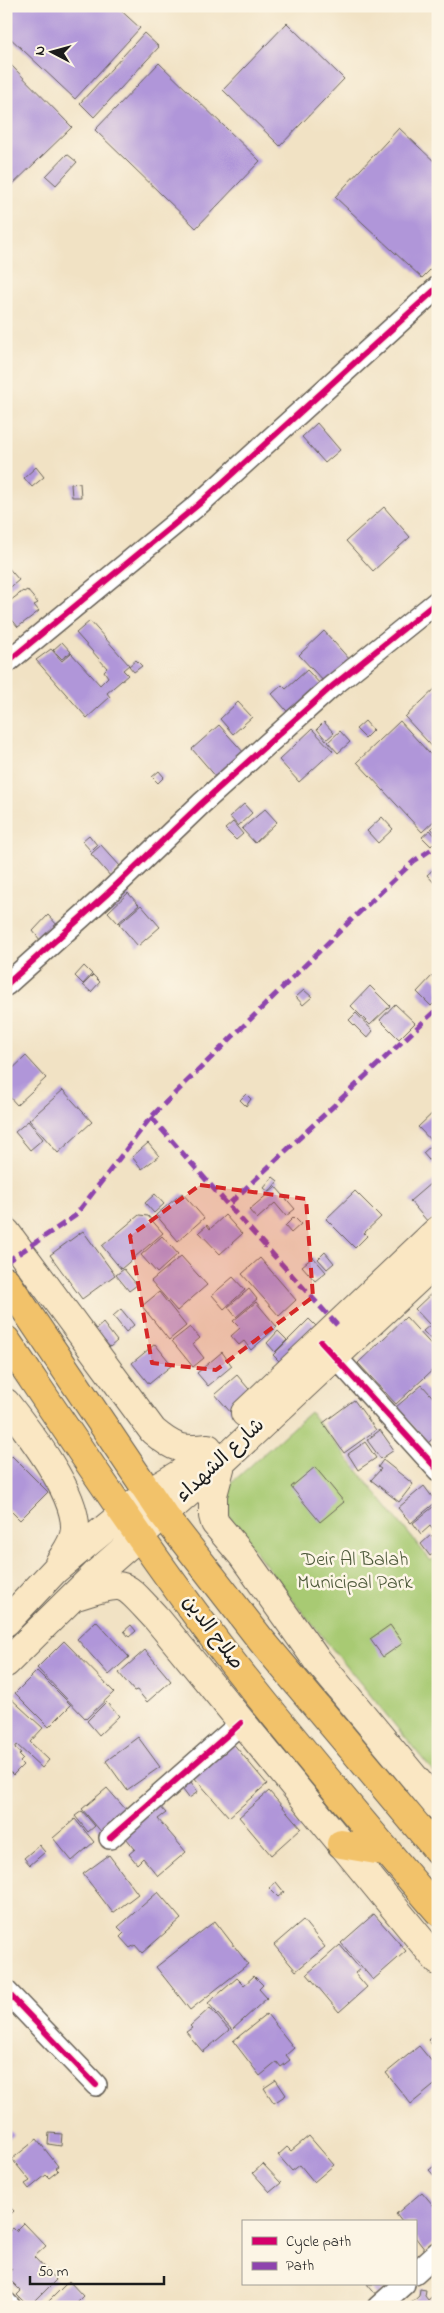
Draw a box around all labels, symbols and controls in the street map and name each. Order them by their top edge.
north arrow [28,28,78,78]
text: N [30,45,51,57]
street label: شارع الشهداء [170,1412,272,1510]
park label: Deir Al Balah Municipal Park [297,1546,413,1598]
street label: صلاح الدين [174,1589,250,1677]
legend [242,2220,416,2286]
text: Cycle path [286,2231,351,2254]
scale bar [30,2253,164,2285]
text: Path [286,2255,314,2277]
text: 50 m [38,2261,69,2283]

